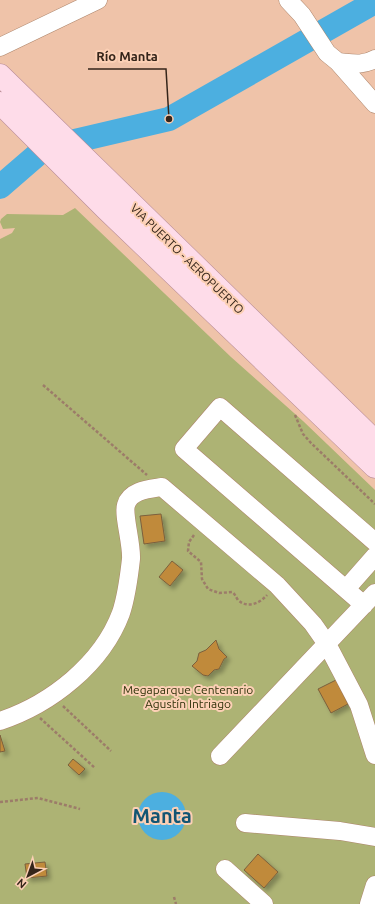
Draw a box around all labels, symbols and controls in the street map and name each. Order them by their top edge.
callout: Río Manta [88,44,166,69]
text: Río Manta [96,49,158,63]
street label: VIA PUERTO - AEROPUERTO [128,201,247,316]
park label: Megaparque Centenario Agustín Intriago [123,683,253,710]
district label: Manta [132,804,192,827]
north arrow [8,856,48,896]
text: N [14,876,28,891]

